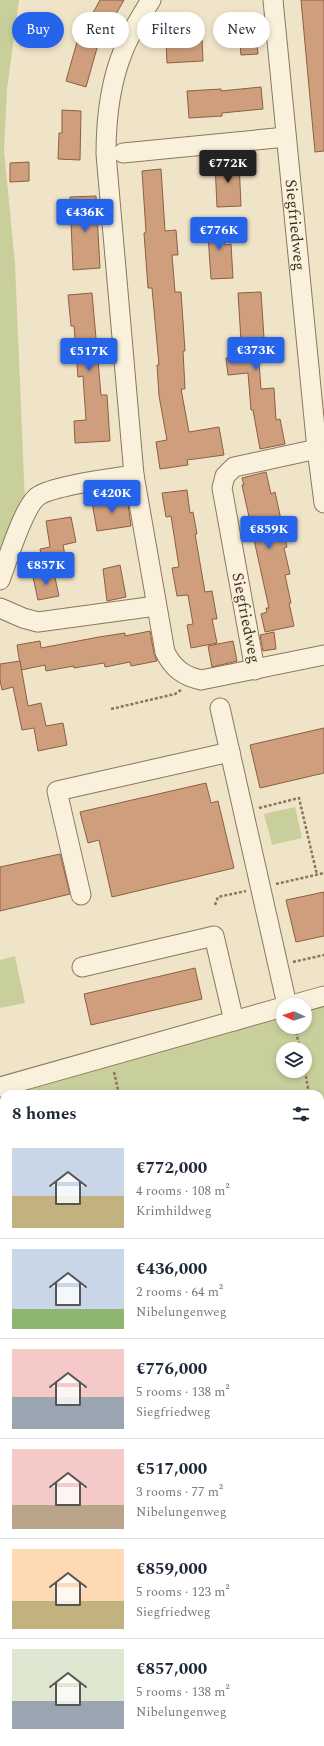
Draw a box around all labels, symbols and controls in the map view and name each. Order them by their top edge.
chip: Buy [12,12,64,48]
chip: Rent [72,12,129,48]
chip: Filters [137,12,205,48]
chip: New [213,12,270,48]
pin: €772K [200,150,256,184]
text: €772K [208,153,248,173]
street label: Siegfriedweg [279,178,311,272]
pin: €436K [57,199,113,233]
text: €436K [65,202,105,222]
pin: €776K [191,217,247,251]
text: €776K [199,220,239,240]
pin: €373K [228,337,284,371]
pin: €517K [61,338,117,372]
text: €373K [236,340,276,360]
text: €517K [69,341,109,361]
pin: €420K [84,480,140,514]
text: €420K [92,483,132,503]
pin: €859K [241,516,297,550]
text: €859K [249,519,289,539]
pin: €857K [18,552,74,586]
text: €857K [26,555,66,575]
street label: Siegfriedweg [225,571,267,665]
north arrow [276,998,312,1034]
map controls [276,998,312,1078]
button: layers [276,1042,312,1078]
text: 8 homes [12,1101,77,1127]
icon: filters [290,1103,312,1125]
text: €772,000 [136,1155,207,1181]
icon: home [44,1164,92,1212]
text: 4 rooms · 108 m² [136,1181,230,1201]
text: Krimhildweg [136,1201,212,1221]
text: €436,000 [136,1256,207,1282]
icon: home [44,1265,92,1313]
text: 2 rooms · 64 m² [136,1282,223,1302]
text: Nibelungenweg [136,1302,227,1322]
text: €776,000 [136,1356,207,1382]
icon: home [44,1365,92,1413]
text: 5 rooms · 138 m² [136,1382,230,1402]
text: Siegfriedweg [136,1402,211,1422]
text: €517,000 [136,1456,207,1482]
icon: home [44,1465,92,1513]
text: 3 rooms · 77 m² [136,1482,223,1502]
text: Nibelungenweg [136,1502,227,1522]
text: €859,000 [136,1556,207,1582]
icon: home [44,1565,92,1613]
text: 5 rooms · 123 m² [136,1582,230,1602]
text: Siegfriedweg [136,1602,211,1622]
text: €857,000 [136,1656,207,1682]
icon: home [44,1665,92,1713]
text: 5 rooms · 138 m² [136,1682,230,1702]
text: Nibelungenweg [136,1702,227,1722]

